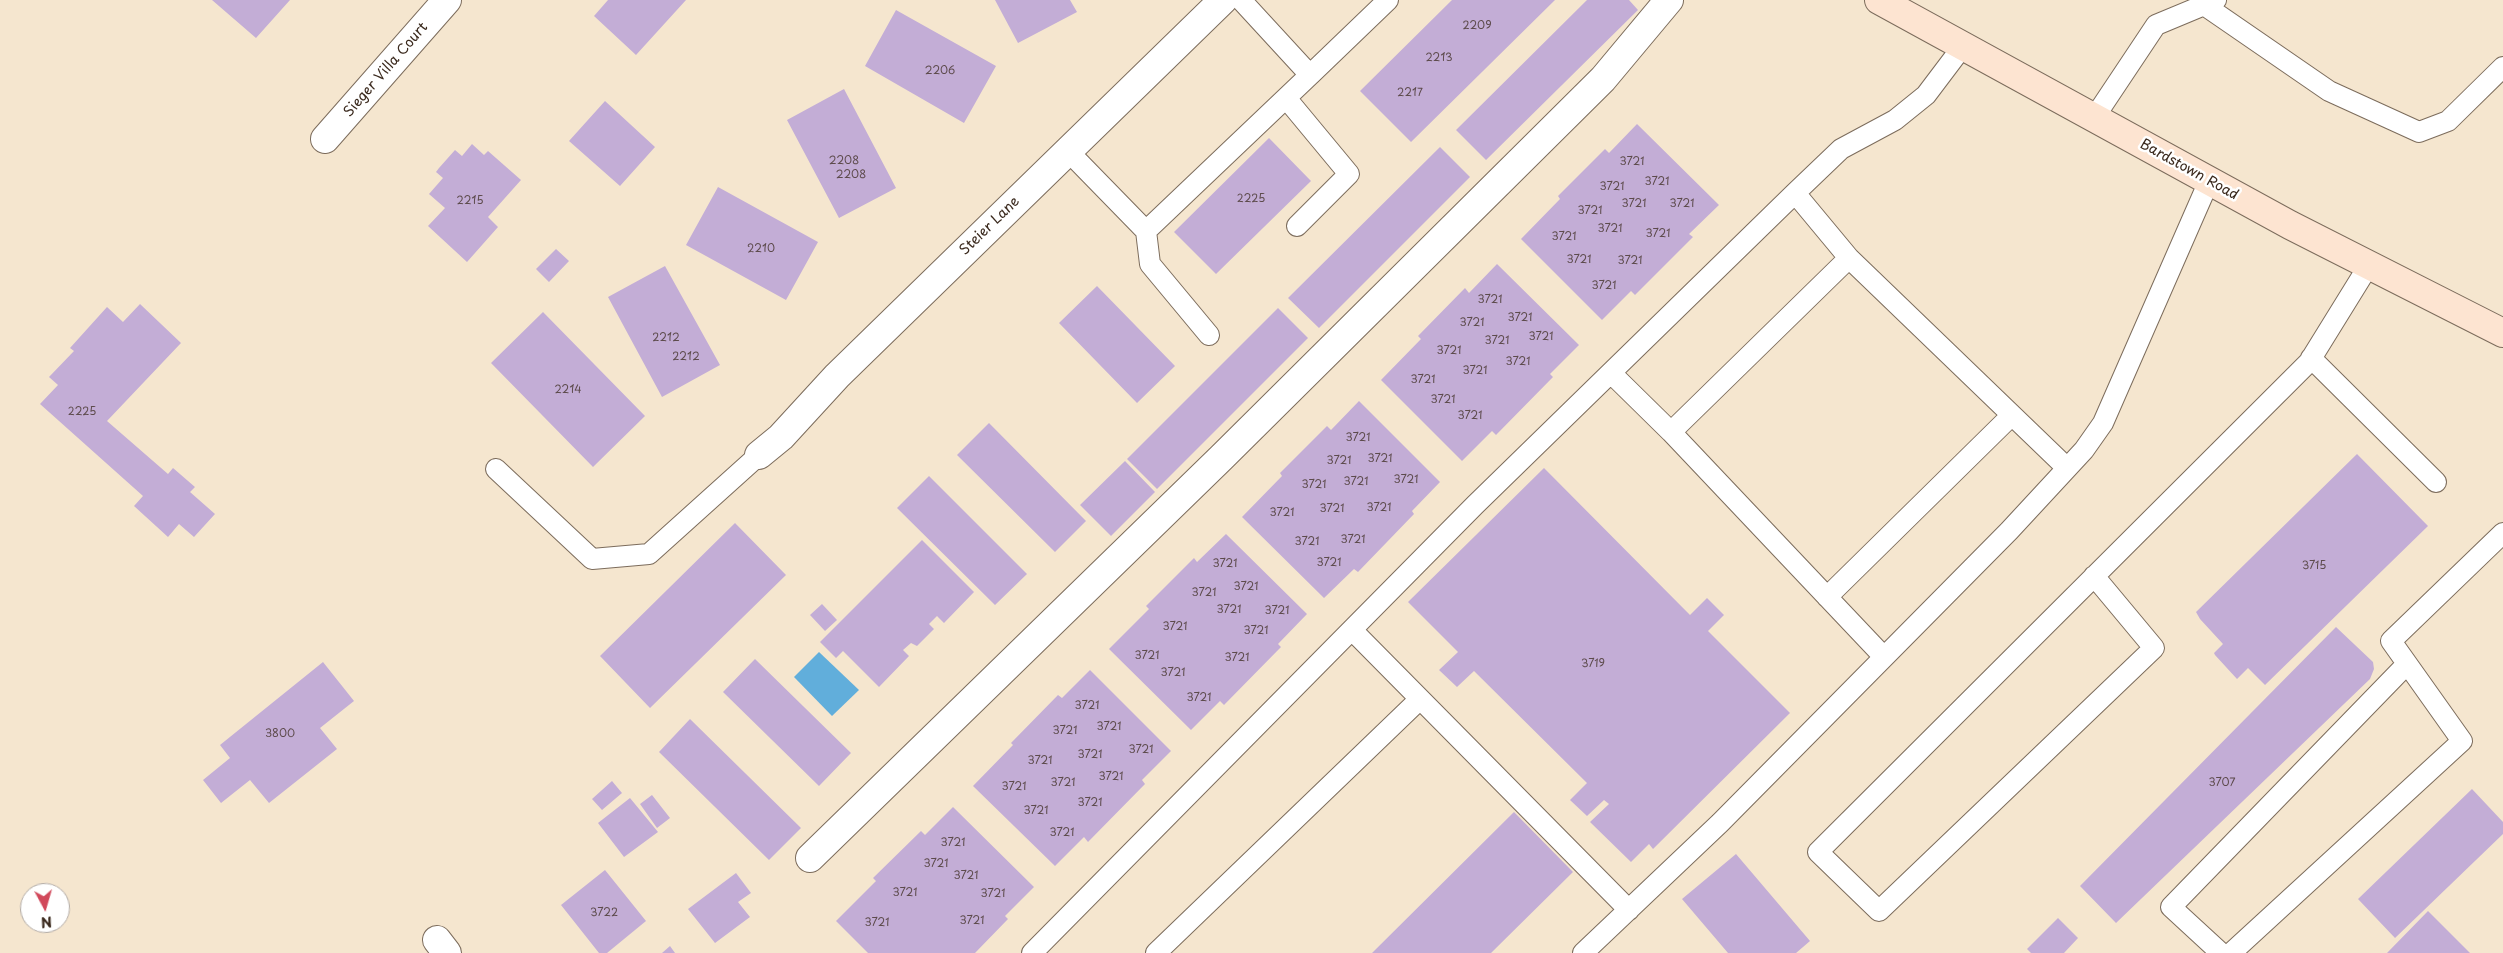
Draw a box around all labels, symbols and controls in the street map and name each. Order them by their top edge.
street label: Sieger Villa Court [340,19,432,121]
house number: 2209 [1462,19,1492,33]
house number: 2213 [1425,51,1453,65]
house number: 2206 [925,64,955,78]
house number: 2217 [1397,86,1423,100]
street label: Bardstown Road [2137,136,2241,204]
house number: 2208 [829,154,859,168]
house number: 3721 [1620,155,1644,169]
house number: 2208 [836,168,866,182]
house number: 3721 [1645,175,1669,189]
house number: 3721 [1600,180,1624,194]
house number: 2225 [1237,192,1265,206]
street label: Steier Lane [957,193,1023,259]
house number: 2215 [456,194,484,208]
house number: 3721 [1622,197,1646,211]
house number: 3721 [1670,197,1694,211]
house number: 3721 [1578,204,1602,218]
house number: 3721 [1598,222,1622,236]
house number: 3721 [1646,227,1670,241]
house number: 3721 [1552,230,1576,244]
house number: 2210 [747,242,775,256]
house number: 3721 [1567,253,1591,267]
house number: 3721 [1618,254,1642,268]
house number: 3721 [1592,279,1616,293]
house number: 3721 [1478,293,1502,307]
house number: 3721 [1508,311,1532,325]
house number: 3721 [1460,316,1484,330]
house number: 3721 [1529,330,1553,344]
house number: 2212 [652,331,680,345]
house number: 3721 [1485,334,1509,348]
house number: 3721 [1437,344,1461,358]
house number: 2212 [672,350,700,364]
house number: 3721 [1506,355,1530,369]
house number: 3721 [1463,364,1487,378]
house number: 3721 [1411,373,1435,387]
house number: 2214 [554,383,582,397]
house number: 3721 [1431,393,1455,407]
house number: 2225 [68,405,96,419]
house number: 3721 [1458,409,1482,423]
house number: 3721 [1346,431,1370,445]
house number: 3721 [1368,452,1392,466]
house number: 3721 [1327,454,1351,468]
house number: 3721 [1394,473,1418,487]
house number: 3721 [1344,475,1368,489]
house number: 3721 [1302,478,1326,492]
house number: 3721 [1367,501,1391,515]
house number: 3721 [1320,502,1344,516]
house number: 3721 [1270,506,1294,520]
house number: 3721 [1341,533,1365,547]
house number: 3721 [1295,535,1319,549]
house number: 3721 [1317,556,1341,570]
house number: 3721 [1213,557,1237,571]
house number: 3715 [2302,559,2326,573]
house number: 3721 [1234,580,1258,594]
house number: 3721 [1192,586,1216,600]
house number: 3721 [1217,603,1241,617]
house number: 3721 [1265,604,1289,618]
house number: 3721 [1163,620,1187,634]
house number: 3721 [1244,624,1268,638]
house number: 3721 [1135,649,1159,663]
house number: 3721 [1225,651,1249,665]
house number: 3719 [1581,657,1605,671]
house number: 3721 [1161,666,1185,680]
house number: 3721 [1187,691,1211,705]
house number: 3721 [1075,699,1099,713]
house number: 3721 [1097,720,1121,734]
house number: 3721 [1053,724,1077,738]
house number: 3800 [265,727,295,741]
house number: 3721 [1129,743,1153,757]
house number: 3721 [1078,748,1102,762]
house number: 3721 [1028,754,1052,768]
house number: 3721 [1099,770,1123,784]
house number: 3721 [1051,776,1075,790]
house number: 3707 [2209,776,2235,790]
house number: 3721 [1002,780,1026,794]
house number: 3721 [1078,796,1102,810]
house number: 3721 [1024,804,1048,818]
house number: 3721 [1050,826,1074,840]
house number: 3721 [941,836,965,850]
house number: 3721 [924,857,948,871]
house number: 3721 [954,869,978,883]
north arrow [20,883,70,933]
house number: 3721 [893,886,917,900]
house number: 3721 [981,887,1005,901]
house number: 3722 [590,906,618,920]
text: N [40,911,53,933]
house number: 3721 [960,914,984,928]
house number: 3721 [865,916,889,930]

